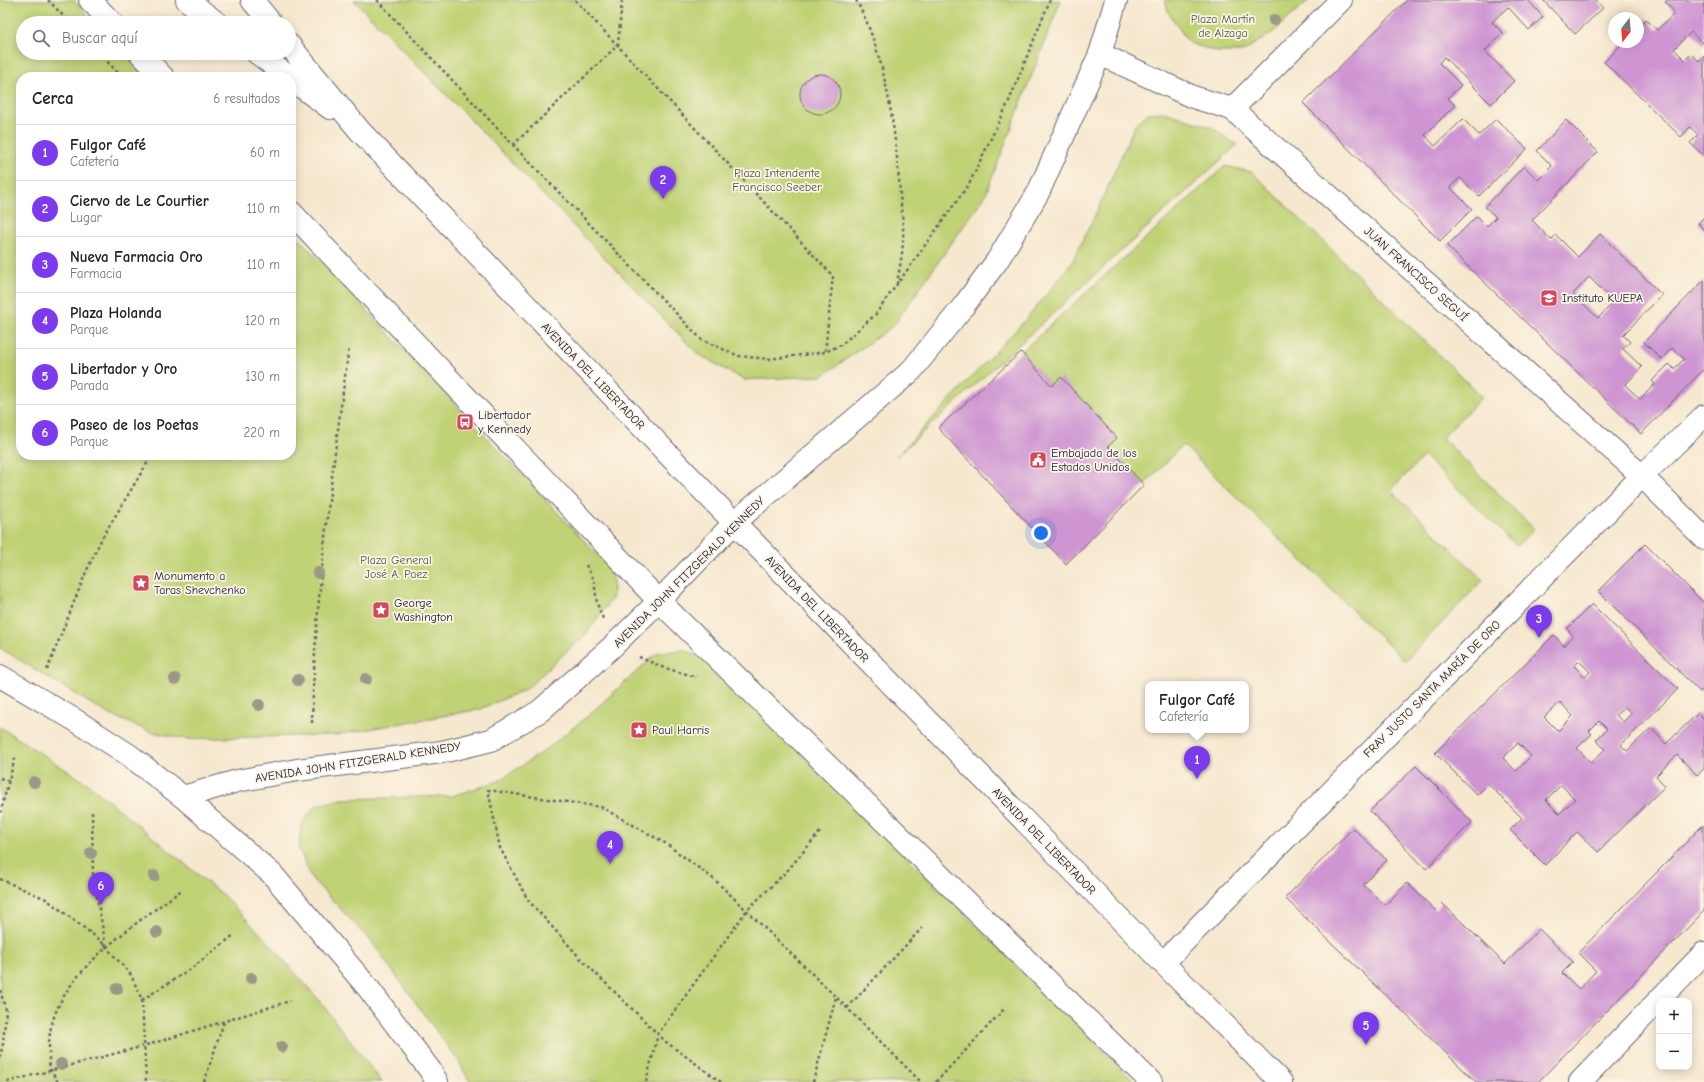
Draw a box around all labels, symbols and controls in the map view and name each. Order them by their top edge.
park label: Plaza Martín de Alzaga [1191,12,1255,40]
north arrow [1608,12,1644,48]
search box [16,16,296,60]
icon: search [30,27,52,49]
text: Buscar aquí [62,29,138,47]
text: Cerca [32,89,74,108]
text: 6 resultados [213,91,280,106]
text: Fulgor Café [70,136,146,154]
text: 1 [42,145,48,160]
text: 60 m [250,145,280,160]
text: Cafetería [70,154,119,169]
pin: 2 [650,166,676,199]
park label: Plaza Intendente Francisco Seeber [732,166,822,194]
text: Ciervo de Le Courtier [70,192,209,210]
text: 2 [42,201,48,216]
text: 110 m [247,201,280,216]
text: Lugar [70,210,102,225]
street label: JUAN FRANCISCO SEGUÍ [1361,224,1471,324]
text: Nueva Farmacia Oro [70,248,203,266]
text: 3 [42,257,48,272]
text: 110 m [247,257,280,272]
text: Farmacia [70,266,122,281]
school or university icon: Instituto KUEPA [1539,288,1559,308]
place label: Instituto KUEPA [1562,291,1643,305]
text: Plaza Holanda [70,304,162,322]
text: 4 [42,313,48,328]
text: 120 m [245,313,280,328]
street label: AVENIDA DEL LIBERTADOR [538,320,648,432]
text: Parque [70,322,108,337]
text: Libertador y Oro [70,360,177,378]
text: 5 [42,369,48,384]
text: 130 m [245,369,280,384]
text: Parada [70,378,109,393]
place label: Libertador y Kennedy [477,408,532,436]
bus stop icon: Libertador y Kennedy [455,412,475,432]
text: Paseo de los Poetas [70,416,198,434]
text: 6 [42,425,48,440]
text: 220 m [243,425,280,440]
text: Parque [70,434,108,449]
place label: Embajada de los Estados Unidos [1051,446,1137,474]
public building icon: Embajada de los Estados Unidos [1028,450,1048,470]
street label: AVENIDA JOHN FITZGERALD KENNEDY [610,493,768,651]
your location [1031,523,1051,543]
park label: Plaza General José A. Paez [360,553,432,581]
street label: AVENIDA DEL LIBERTADOR [762,553,872,665]
place label: Monumento a Taras Shevchenko [154,569,246,597]
place icon: Monumento a Taras Shevchenko [131,573,151,593]
place label: George Washington [394,596,453,624]
place icon: George Washington [371,600,391,620]
pin: 3 [1526,605,1552,638]
street label: FRAY JUSTO SANTA MARÍA DE ORO [1361,617,1504,760]
popup [1145,681,1249,733]
text: Fulgor Café [1159,691,1235,709]
text: Cafetería [1159,709,1208,724]
place icon: Paul Harris [629,720,649,740]
place label: Paul Harris [652,723,709,737]
street label: AVENIDA JOHN FITZGERALD KENNEDY [254,739,463,785]
pin: 1 [1184,746,1210,779]
street label: AVENIDA DEL LIBERTADOR [989,785,1099,897]
pin: 4 [597,831,623,864]
pin: 6 [88,872,114,905]
map controls [1656,998,1692,1070]
button: + [1656,998,1692,1034]
pin: 5 [1353,1012,1379,1045]
button: − [1656,1034,1692,1070]

